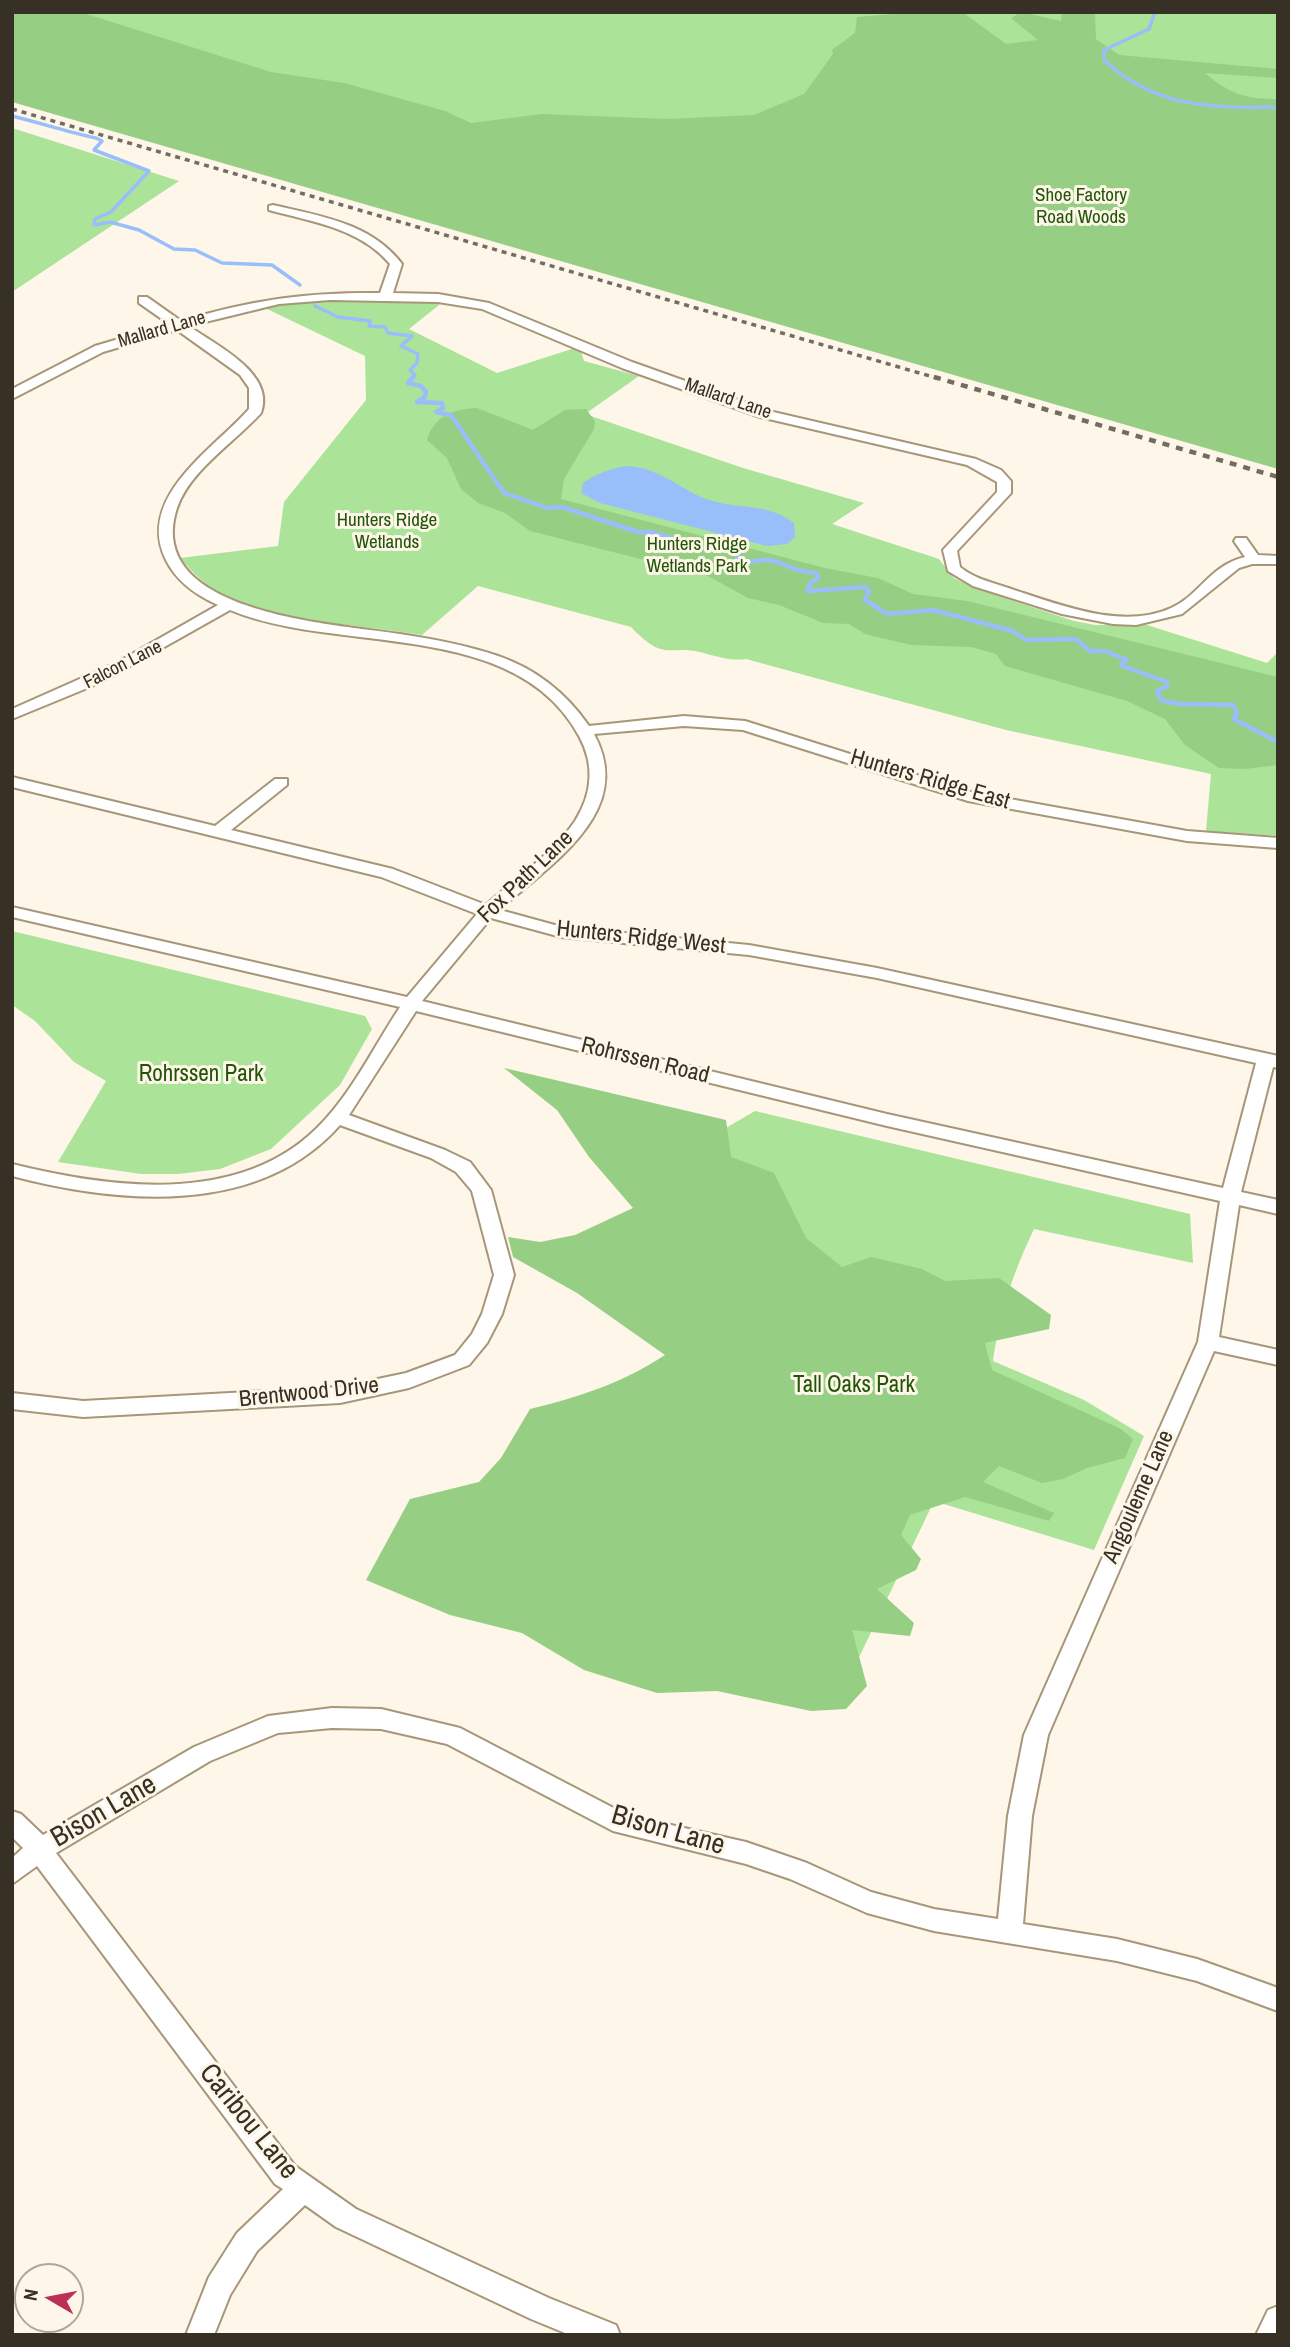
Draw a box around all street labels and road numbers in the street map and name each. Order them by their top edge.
street label: Mallard Lane [116,307,208,353]
street label: Mallard Lane [682,374,774,424]
street label: Falcon Lane [80,636,166,694]
street label: Hunters Ridge East [847,744,1013,816]
street label: Fox Path Lane [473,825,579,929]
street label: Hunters Ridge West [555,915,727,961]
street label: Rohrssen Road [578,1032,712,1090]
street label: Brentwood Drive [238,1372,380,1414]
street label: Angouleme Lane [1097,1426,1181,1568]
street label: Bison Lane [45,1768,163,1856]
street label: Bison Lane [608,1799,728,1863]
street label: Caribou Lane [191,2057,305,2187]

